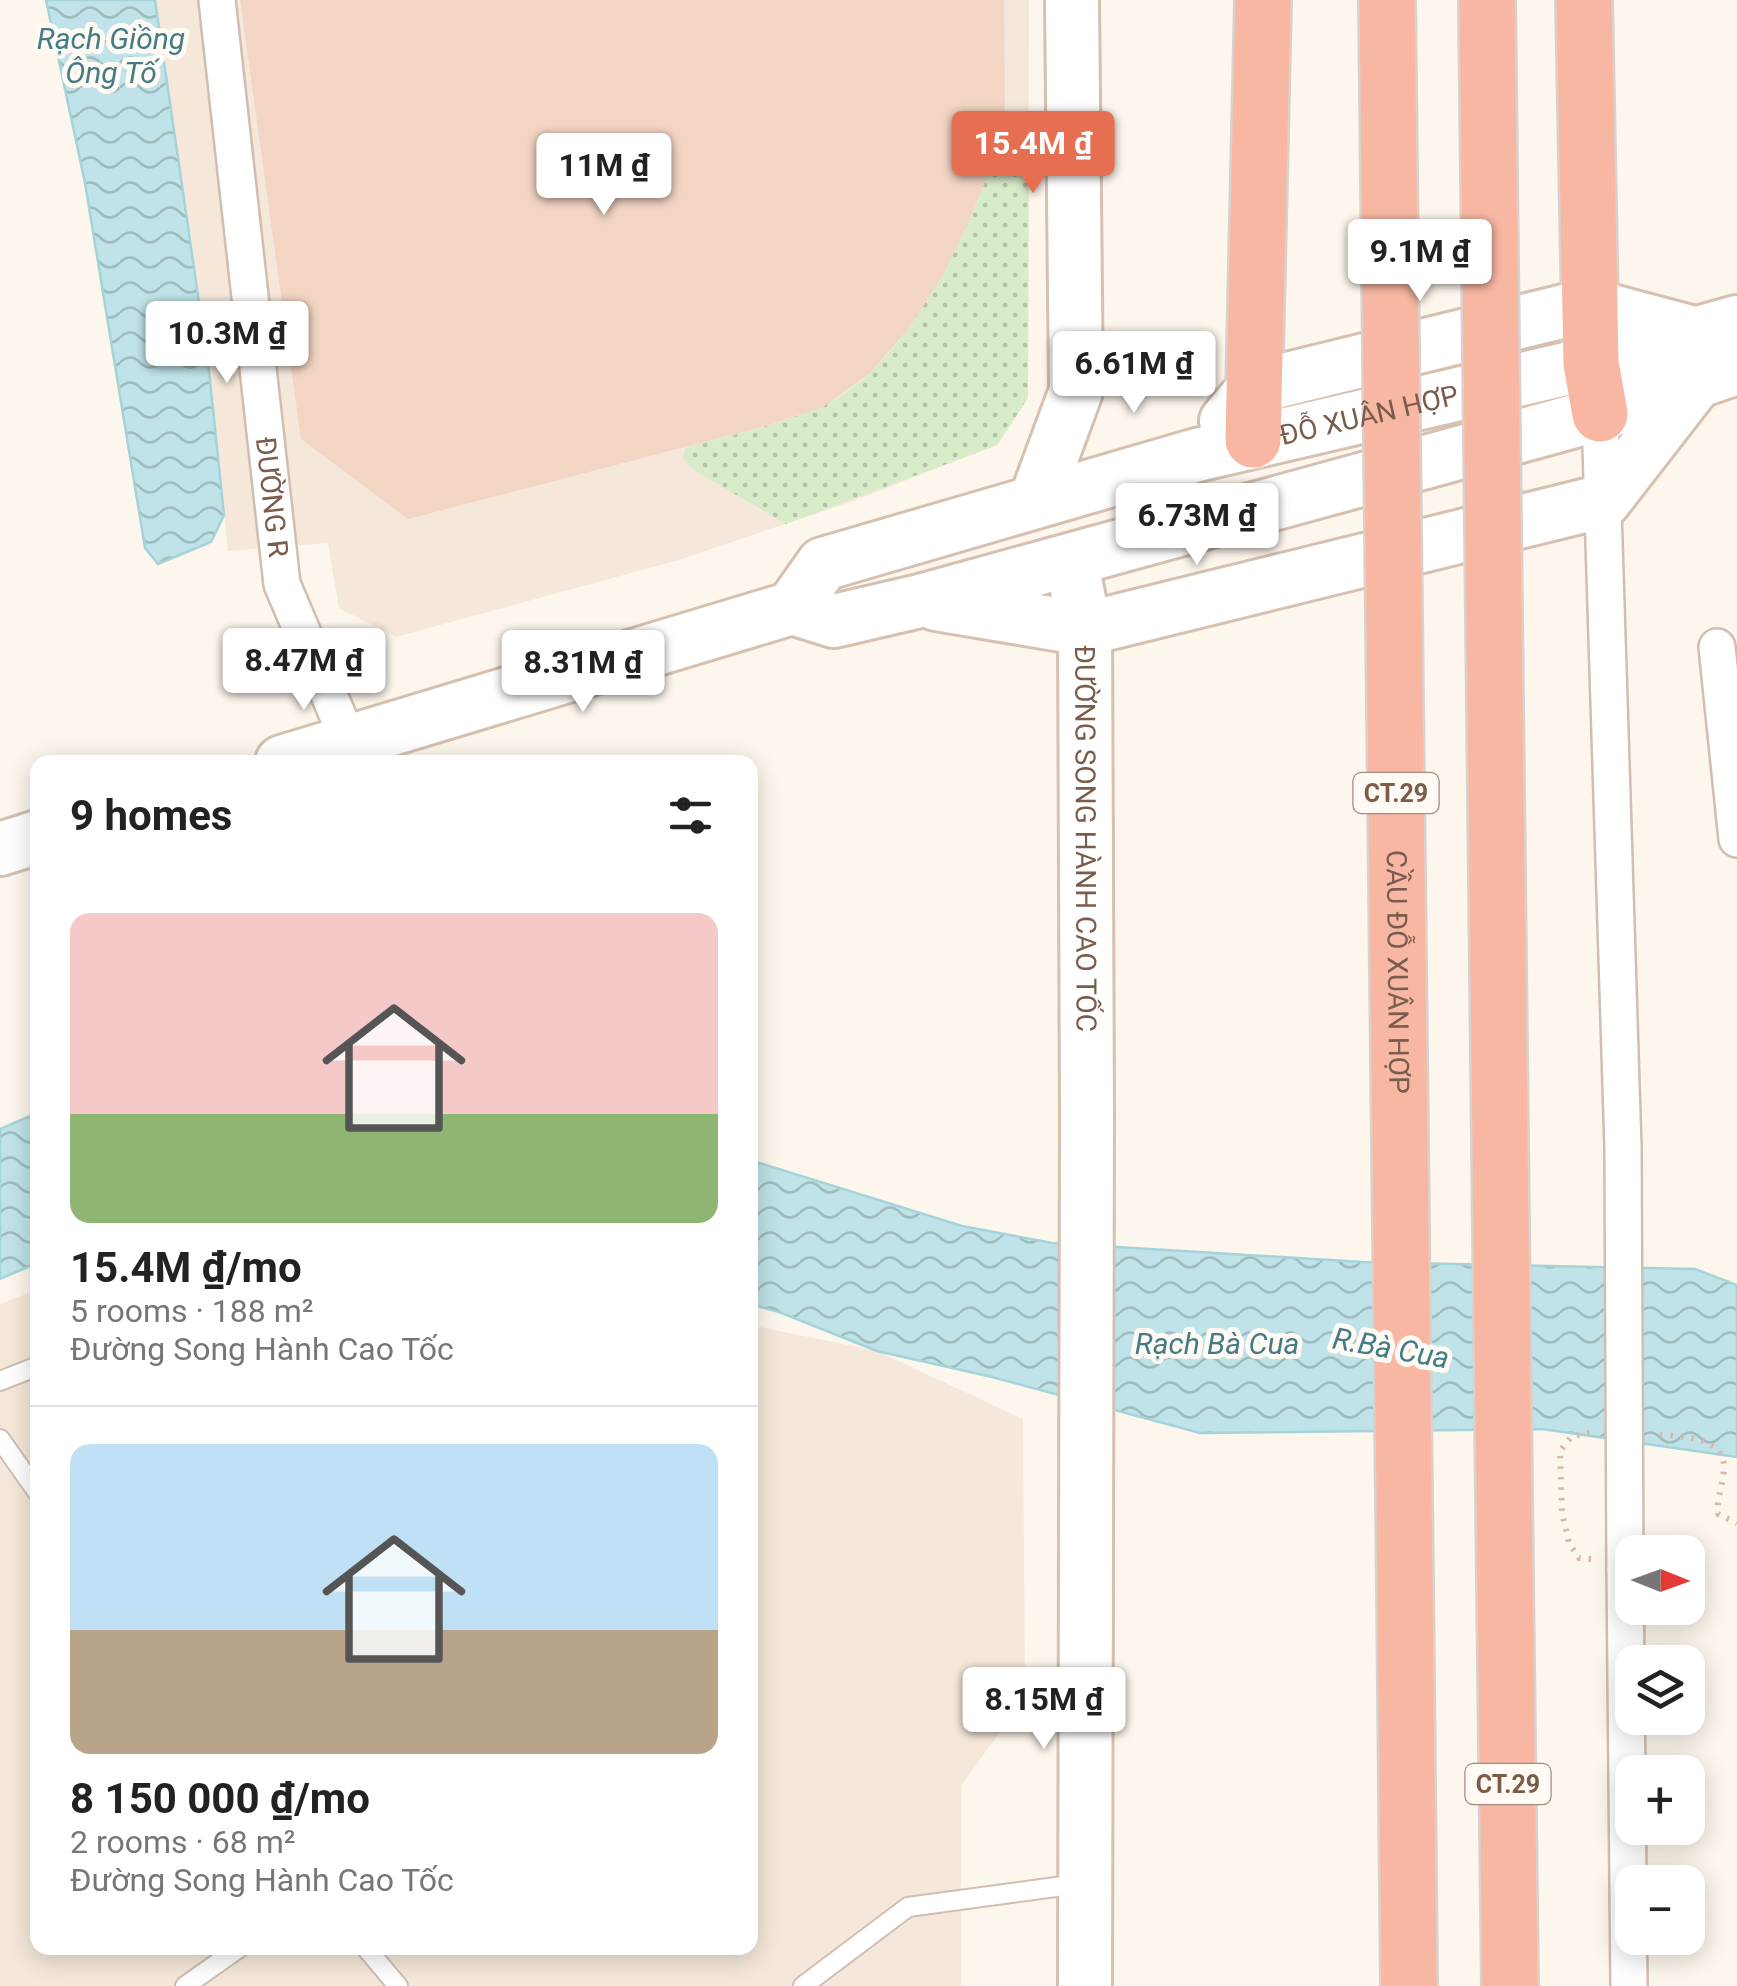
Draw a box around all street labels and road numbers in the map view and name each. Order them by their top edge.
street label: ĐỖ XUÂN HỢP [1276,378,1462,452]
street label: ĐƯỜNG R [249,435,295,559]
street label: ĐƯỜNG SONG HÀNH CAO TỐC [1069,645,1105,1032]
road number: CT.29 [1354,773,1438,813]
street label: CẦU ĐỖ XUÂN HỢP [1380,850,1417,1094]
road number: CT.29 [1466,1764,1550,1804]

